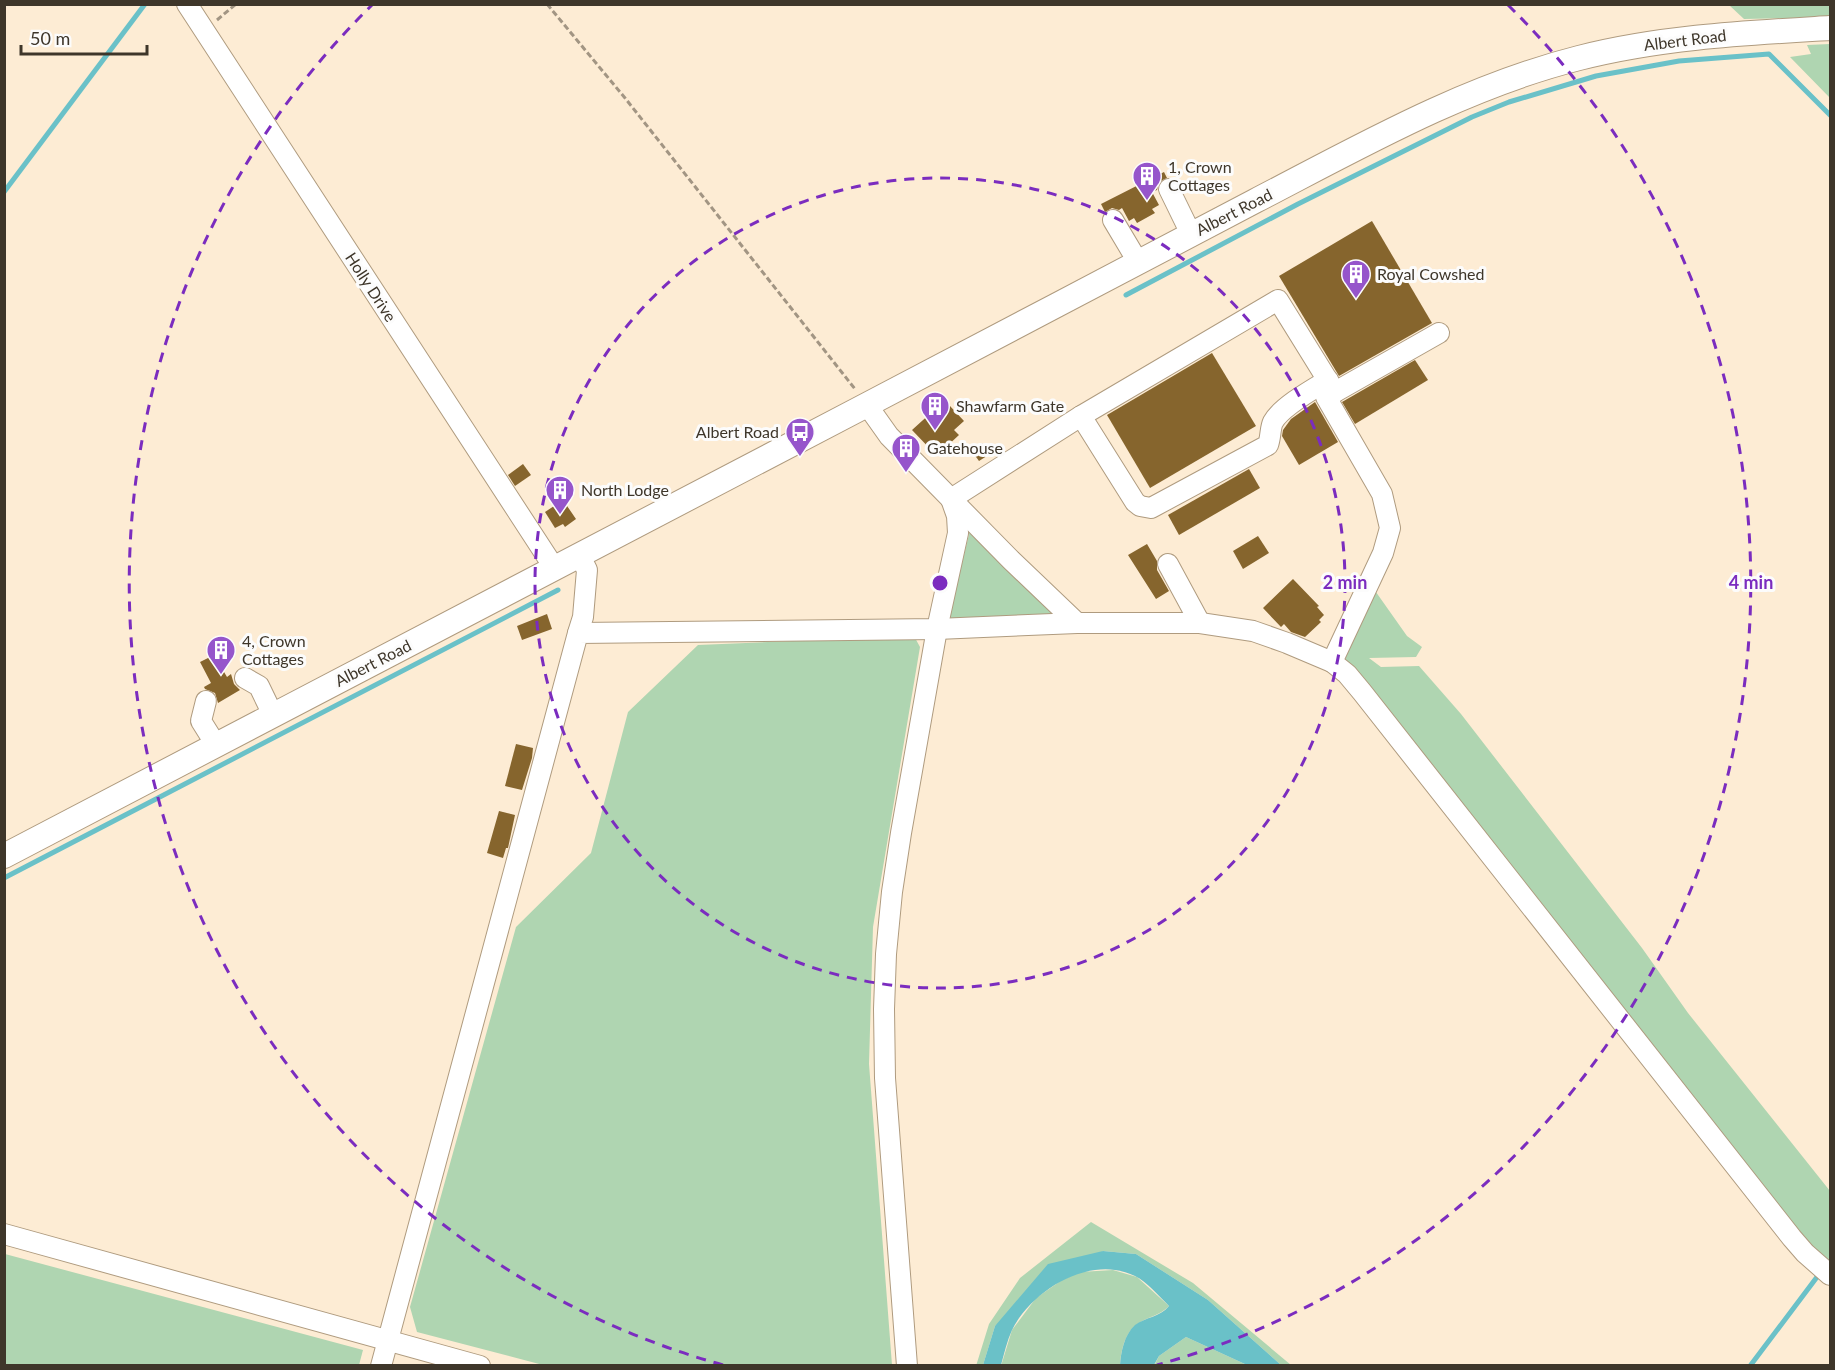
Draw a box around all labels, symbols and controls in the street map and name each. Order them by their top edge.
scale bar [21,18,147,56]
street label: Albert Road [1643,25,1727,54]
text: 50 m [30,27,70,49]
place label: 1, Crown Cottages [1168,157,1232,194]
building icon: 1, Crown Cottages [1131,160,1163,202]
street label: Albert Road [1192,184,1275,239]
street label: Holly Drive [342,249,401,325]
building icon: Royal Cowshed [1340,258,1372,300]
place label: Royal Cowshed [1377,264,1484,283]
building icon: Shawfarm Gate [919,390,951,432]
place label: Shawfarm Gate [956,396,1064,415]
bus stop icon: Albert Road [784,416,816,458]
place label: Albert Road [696,422,779,441]
building icon: Gatehouse [890,432,922,474]
place label: Gatehouse [927,438,1003,457]
building icon: North Lodge [544,474,576,516]
place label: North Lodge [581,480,669,499]
text: 2 min [1323,571,1367,593]
text: 4 min [1729,571,1773,593]
centre of rings [930,573,950,593]
place label: 4, Crown Cottages [242,631,306,668]
building icon: 4, Crown Cottages [205,634,237,676]
street label: Albert Road [331,635,414,690]

